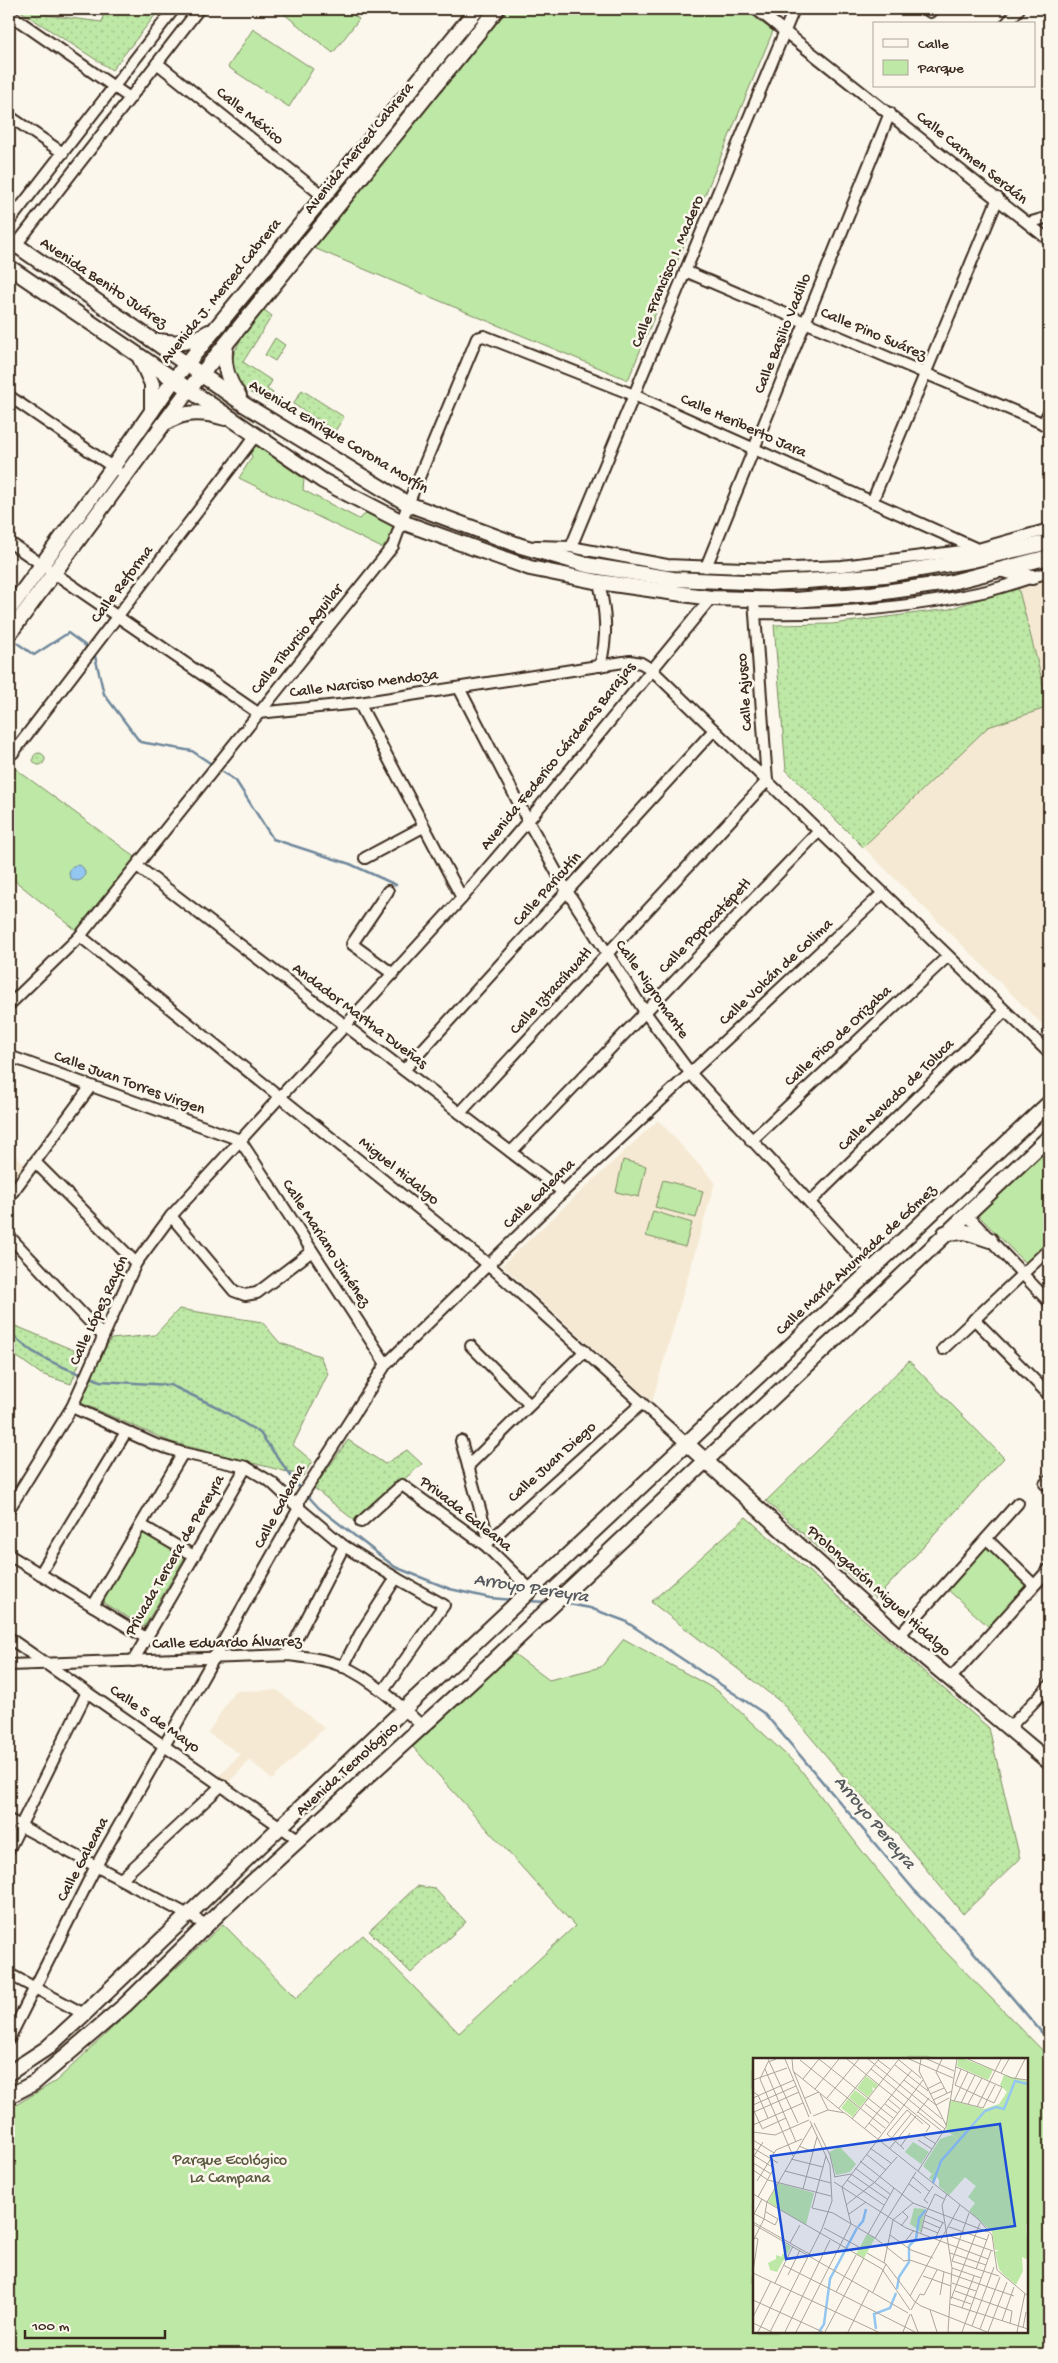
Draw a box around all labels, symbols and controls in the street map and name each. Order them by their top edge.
legend [873,22,1036,88]
text: Calle [918,36,949,54]
text: Parque [917,60,964,78]
street label: Avenida Merced Cabrera [301,78,420,219]
street label: Calle México [211,84,287,150]
street label: Calle Carmen Serdán [911,108,1031,210]
street label: Calle Francisco I. Madero [628,193,710,351]
street label: Avenida J. Merced Cabrera [158,215,287,369]
street label: Avenida Benito Juárez [36,234,171,334]
street label: Calle Basilio Vadillo [751,271,817,397]
street label: Calle Pino Suárez [817,304,930,366]
street label: Avenida Enrique Corona Morfín [245,377,432,499]
street label: Calle Heriberto Jara [677,391,810,464]
street label: Calle Reforma [88,541,159,628]
street label: Calle Tiburcio Aguilar [248,580,349,699]
street label: Calle Ajusco [734,652,758,732]
street label: Avenida Federico Cárdenas Barajas [477,658,642,855]
street label: Calle Narciso Mendoza [289,666,440,704]
street label: Calle Paricutín [509,848,587,931]
street label: Calle Popocatépetl [656,875,756,979]
street label: Calle Volcán de Colima [716,915,839,1031]
street label: Calle Nigromante [610,937,693,1044]
street label: Calle Iztaccíhuatl [507,944,597,1040]
street label: Andador Martha Dueñas [288,960,431,1075]
street label: Calle Pico de Orizaba [781,982,897,1092]
street label: Calle Nevado de Toluca [835,1035,960,1156]
street label: Calle Juan Torres Virgen [51,1048,208,1120]
street label: Miguel Hidalgo [354,1134,442,1210]
street label: Calle Galeana [500,1155,581,1234]
street label: Calle Mariano Jiménez [277,1176,374,1312]
street label: Calle María Ahumada de Gómez [773,1181,942,1341]
street label: Calle López Rayón [66,1253,134,1369]
street label: Calle Juan Diego [505,1418,601,1508]
street label: Calle Galeana [251,1461,312,1552]
street label: Privada Tercera de Pereyra [122,1471,231,1641]
street label: Privada Galeana [414,1472,516,1558]
street label: Prolongación Miguel Hidalgo [801,1522,954,1662]
water label: Arroyo Pereyra [472,1570,591,1609]
street label: Calle Eduardo Álvarez [152,1632,303,1655]
street label: Calle 5 de Mayo [105,1682,203,1758]
street label: Avenida Tecnológico [293,1719,403,1821]
water label: Arroyo Pereyra [829,1772,920,1875]
street label: Calle Galeana [54,1814,115,1905]
inset map [753,2058,1028,2333]
park label: Parque Ecológico La Campana [172,2152,287,2189]
scale bar [25,2308,165,2340]
text: 100 m [31,2318,70,2336]

